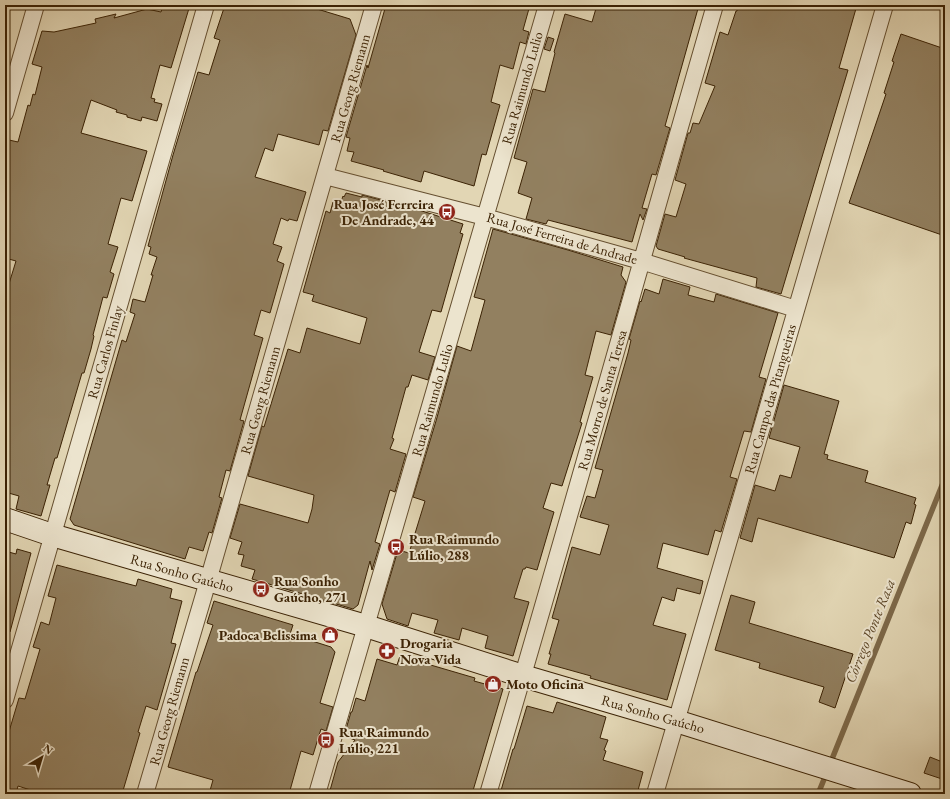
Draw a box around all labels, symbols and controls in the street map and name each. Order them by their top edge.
street label: Rua Raimundo Lulio [497,29,547,146]
street label: Rua Georg Riemann [326,31,374,144]
place label: Rua José Ferreira De Andrade, 44 [334,195,435,229]
bus stop icon: Rua José Ferreira De Andrade, 44 [437,202,457,222]
street label: Rua José Ferreira de Andrade [485,208,640,268]
street label: Rua Carlos Finlay [83,302,127,401]
street label: Rua Campo das Pitangueiras [740,322,800,476]
street label: Rua Morro de Santa Teresa [573,327,631,472]
street label: Rua Raimundo Lulio [407,341,457,458]
street label: Rua Georg Riemann [236,343,284,456]
place label: Rua Raimundo Lúlio, 288 [409,530,499,564]
bus stop icon: Rua Raimundo Lúlio, 288 [386,537,406,557]
street label: Rua Sonho Gaúcho [128,550,236,596]
place label: Rua Sonho Gaúcho, 271 [274,572,347,606]
water label: Córrego Ponte Rasa [840,576,899,686]
bus stop icon: Rua Sonho Gaúcho, 271 [251,579,271,599]
shop icon: Padoca Belissima [320,625,340,645]
place label: Padoca Belissima [219,626,318,644]
place label: Drogaria Nova Vida [400,634,462,668]
pharmacy icon: Drogaria Nova Vida [377,641,397,661]
street label: Rua Georg Riemann [145,654,193,767]
shop icon: Moto Oficina [483,674,503,694]
place label: Moto Oficina [506,675,585,693]
street label: Rua Sonho Gaúcho [599,691,707,737]
place label: Rua Raimundo Lúlio, 221 [339,723,429,757]
bus stop icon: Rua Raimundo Lúlio, 221 [316,730,336,750]
north arrow [22,737,62,777]
text: N [40,741,56,757]

